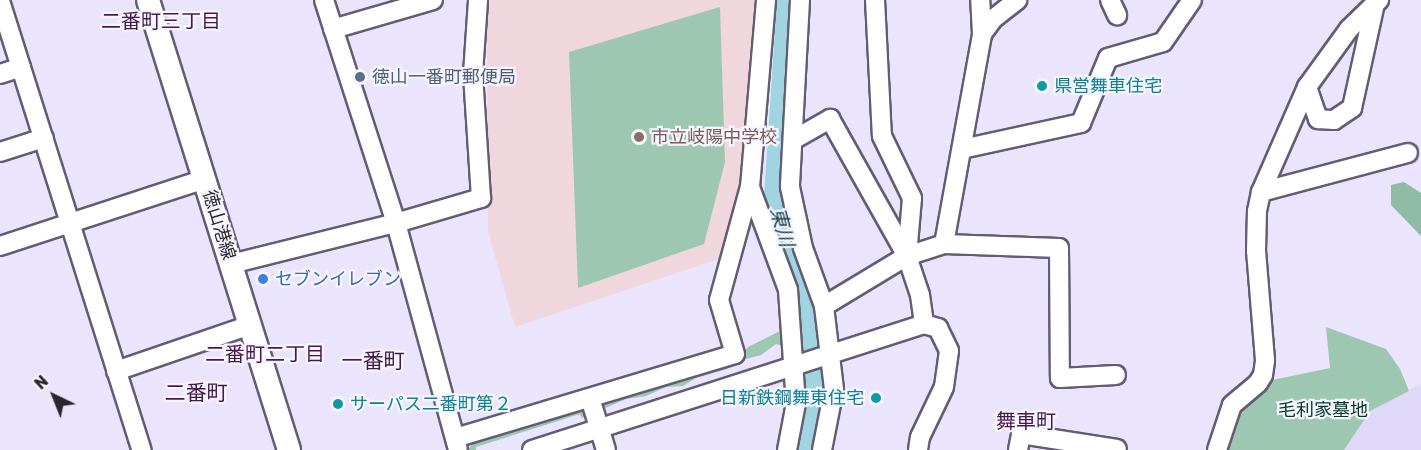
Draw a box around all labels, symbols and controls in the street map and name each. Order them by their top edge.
district label: 二番町三丁目 [101,9,221,33]
place label: 徳山一番町郵便局 [372,66,516,88]
marker: 徳山一番町郵便局 [353,70,367,84]
place label: 県営舞車住宅 [1054,75,1162,97]
marker: 県営舞車住宅 [1035,79,1049,93]
place label: 市立岐陽中学校 [651,126,777,148]
marker: 市立岐陽中学校 [632,130,646,144]
street label: 徳山港線 [198,187,240,263]
water label: 東川 [765,205,799,249]
place label: セブンイレブン [275,268,401,290]
marker: セブンイレブン [256,272,270,286]
district label: 二番町二丁目 [205,342,325,366]
district label: 一番町 [342,348,404,374]
north arrow [24,366,84,426]
text: N [31,372,52,393]
district label: 二番町 [165,380,227,406]
place label: 日新鉄鋼舞東住宅 [720,387,864,409]
marker: 日新鉄鋼舞東住宅 [869,391,883,405]
place label: サーパス二番町第２ [350,393,512,415]
marker: サーパス二番町第２ [331,397,345,411]
park label: 毛利家墓地 [1278,399,1368,421]
district label: 舞車町 [996,409,1056,433]

